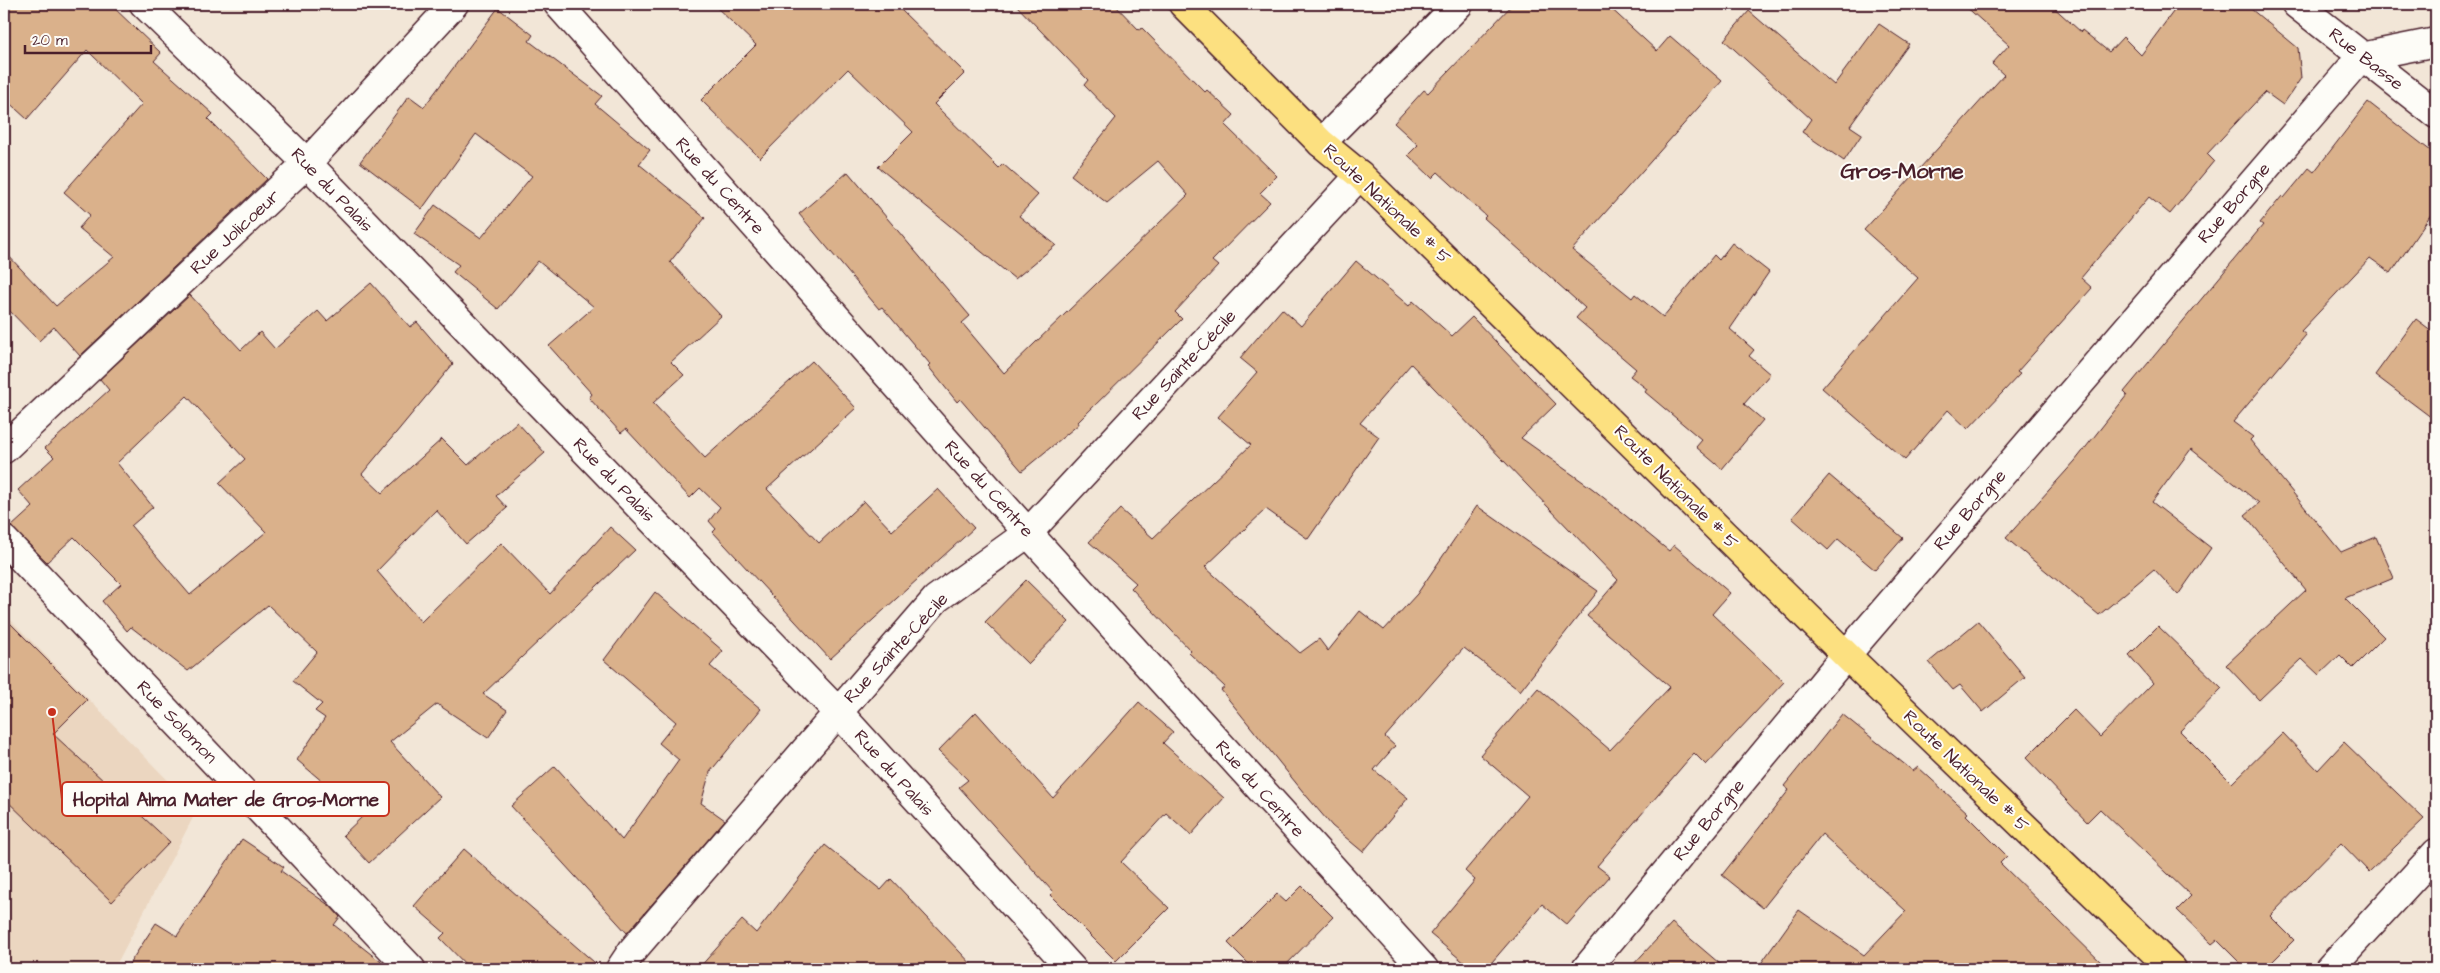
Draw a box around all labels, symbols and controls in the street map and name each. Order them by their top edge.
scale bar [25,22,151,54]
street label: Rue Basse [2323,22,2409,96]
text: 20 m [32,30,68,51]
street label: Rue du Centre [670,132,771,240]
street label: Route Nationale # 5 [1318,138,1457,270]
street label: Rue du Palais [285,142,379,238]
district label: Gros-Morne [1840,156,1964,187]
street label: Rue Borgne [2192,157,2277,250]
street label: Rue Jolicoeur [185,184,285,280]
street label: Rue Sainte-Cécile [1126,304,1242,426]
street label: Route Nationale # 5 [1608,419,1744,555]
street label: Rue du Palais [567,432,661,528]
street label: Rue du Centre [939,435,1040,543]
street label: Rue Borgne [1928,464,2013,557]
street label: Rue Sainte-Cécile [838,587,954,709]
street label: Rue Solomon [131,675,223,769]
street label: Route Nationale # 5 [1898,704,2035,838]
street label: Rue du Palais [848,724,940,822]
street label: Rue du Centre [1210,735,1311,843]
street label: Rue Borgne [1667,774,1752,867]
callout: Hopital Alma Mater de Gros-Morne [62,782,389,816]
text: Hopital Alma Mater de Gros-Morne [73,787,380,814]

